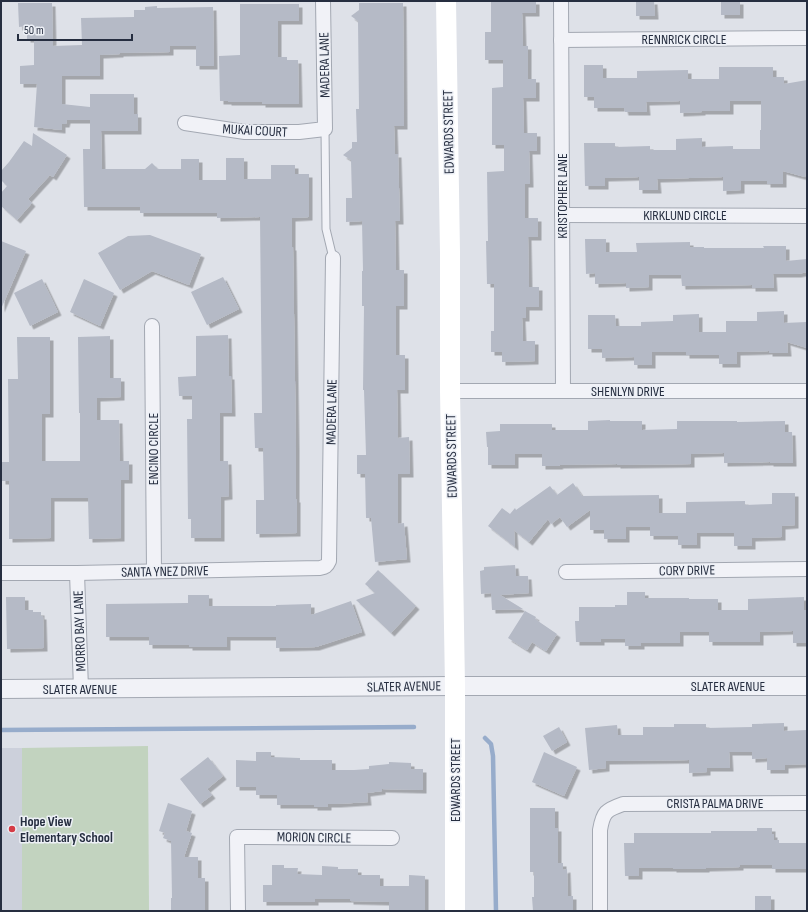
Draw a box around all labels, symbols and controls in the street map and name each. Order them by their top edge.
scale bar [18,16,132,42]
text: 50 m [24,23,44,38]
street label: RENNRICK CIRCLE [642,31,727,48]
street label: MADERA LANE [315,32,334,98]
street label: EDWARDS STREET [439,89,458,174]
street label: MUKAI COURT [222,120,288,141]
street label: KRISTOPHER LANE [554,153,571,239]
street label: KIRKLUND CIRCLE [643,207,727,224]
street label: MADERA LANE [322,379,341,445]
street label: SHENLYN DRIVE [591,383,665,400]
street label: ENCINO CIRCLE [145,413,162,485]
street label: EDWARDS STREET [442,413,461,498]
street label: SANTA YNEZ DRIVE [121,562,209,581]
street label: CORY DRIVE [659,562,715,579]
street label: MORRO BAY LANE [70,590,89,672]
street label: SLATER AVENUE [367,677,442,696]
street label: SLATER AVENUE [691,678,765,695]
street label: SLATER AVENUE [43,681,117,698]
street label: EDWARDS STREET [447,738,464,822]
street label: CRISTA PALMA DRIVE [667,795,764,812]
place label: Hope View Elementary School [20,813,113,846]
marker: Hope View Elementary School [7,824,17,834]
street label: MORION CIRCLE [277,828,352,847]

